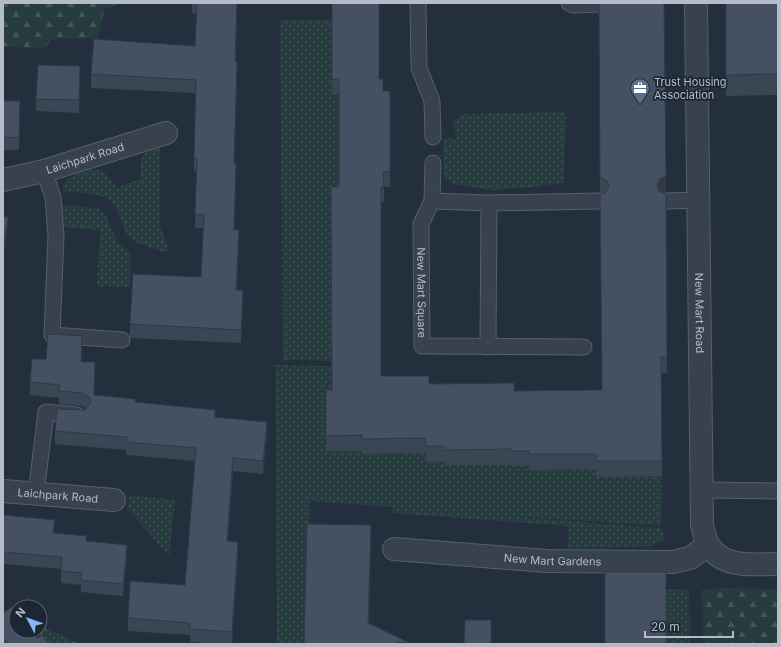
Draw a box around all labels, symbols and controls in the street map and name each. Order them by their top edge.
place label: Trust Housing Association [654,75,727,102]
office icon: Trust Housing Association [629,77,651,105]
street label: Laichpark Road [44,139,126,177]
street label: New Mart Square [414,247,429,338]
street label: New Mart Road [692,273,707,353]
street label: Laichpark Road [17,485,99,506]
street label: New Mart Gardens [503,551,602,568]
north arrow [8,599,48,639]
text: N [12,605,28,620]
scale bar [645,613,733,639]
text: 20 m [651,619,680,634]

